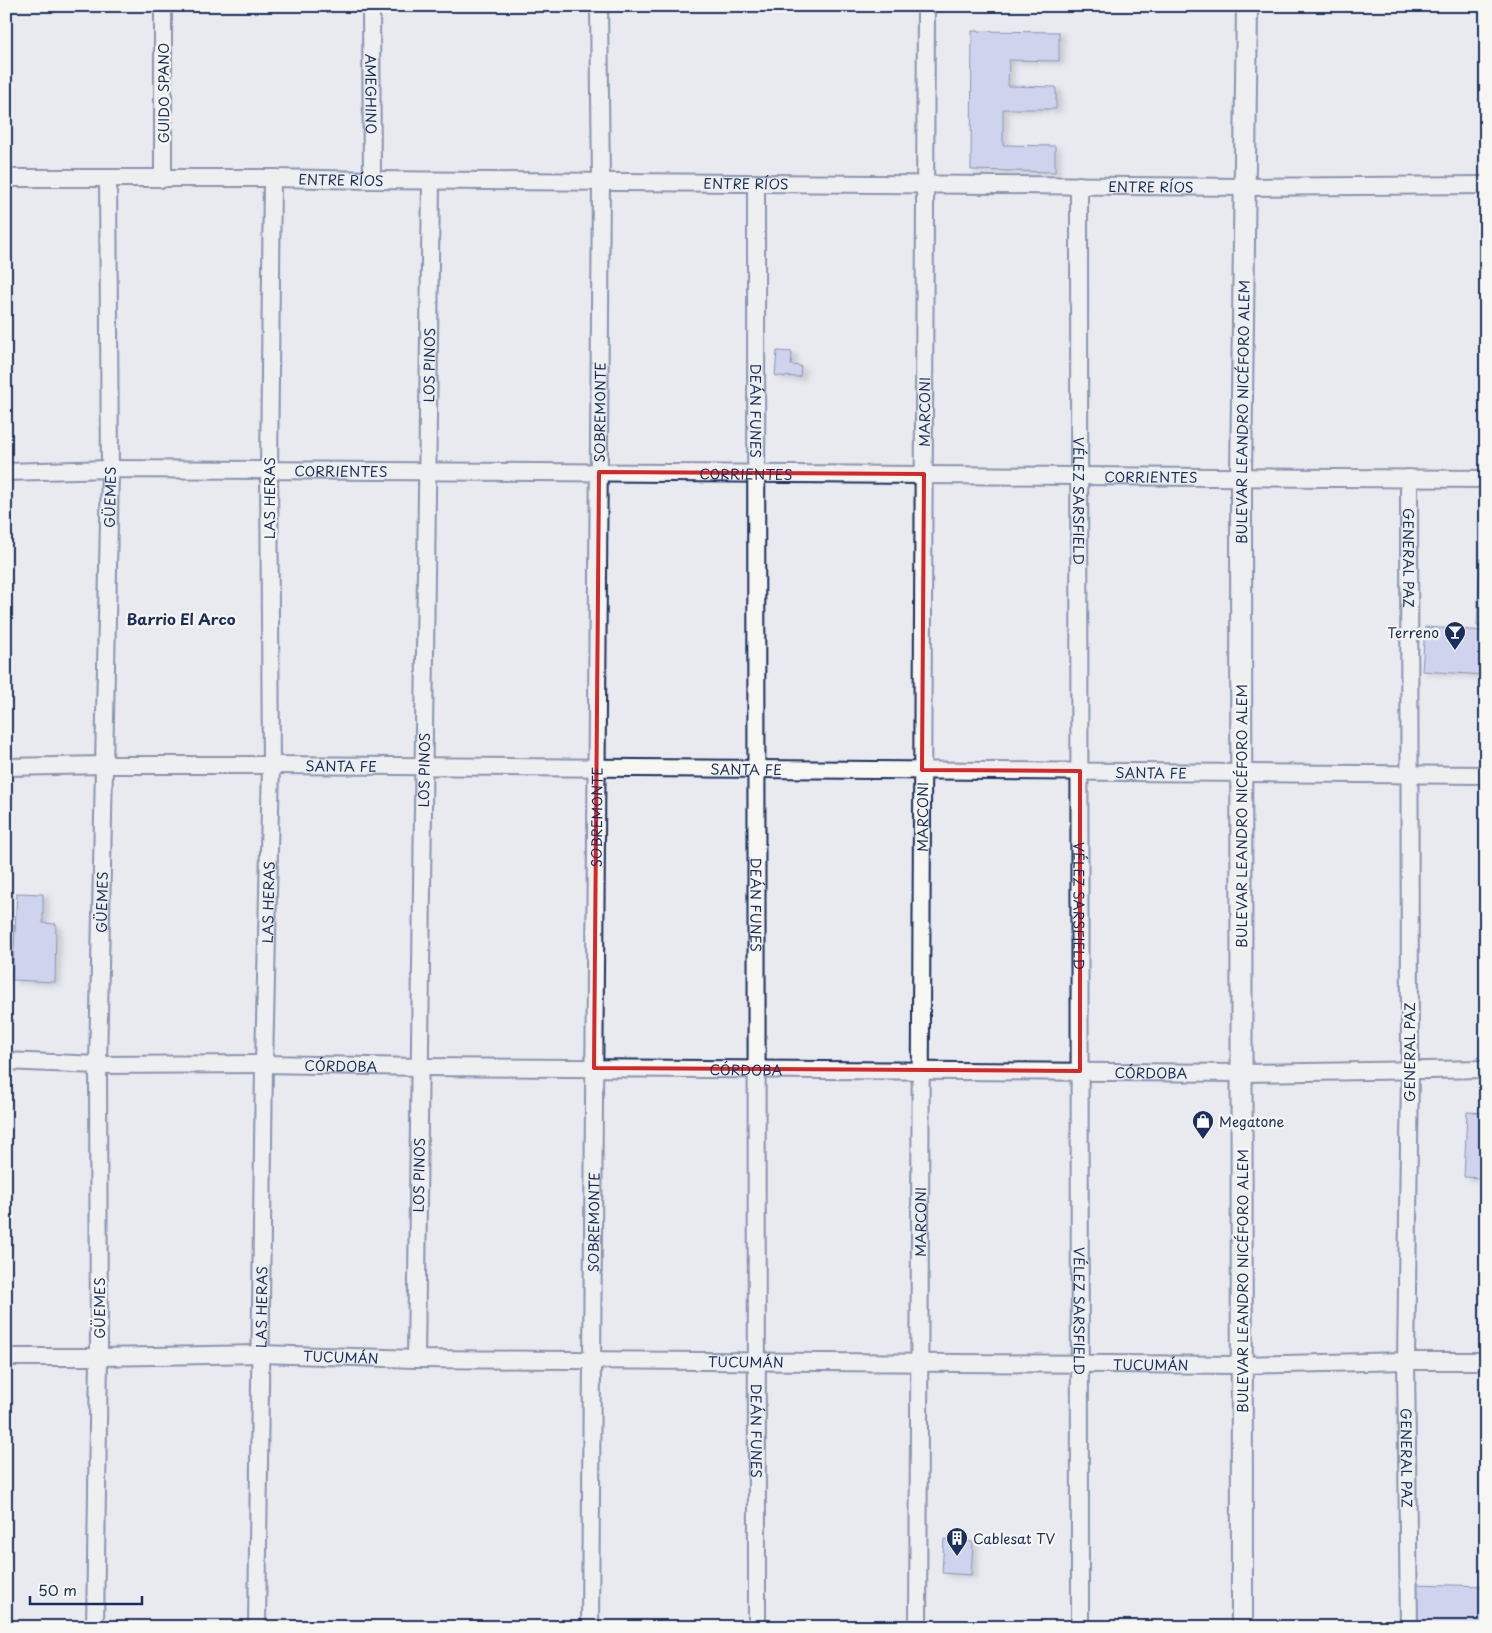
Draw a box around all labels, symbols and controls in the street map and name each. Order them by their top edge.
street label: GUIDO SPANO [153,43,174,143]
street label: AMEGHINO [361,54,382,134]
street label: ENTRE RÍOS [298,168,384,191]
street label: ENTRE RÍOS [703,172,789,194]
street label: ENTRE RÍOS [1108,175,1194,197]
street label: BULEVAR LEANDRO NICÉFORO ALEM [1230,280,1254,544]
street label: LOS PINOS [418,328,440,403]
street label: SOBREMONTE [588,362,610,462]
street label: DEÁN FUNES [746,364,767,458]
street label: MARCONI [913,377,935,447]
street label: VÉLEZ SARSFIELD [1069,437,1090,565]
street label: LAS HERAS [259,457,280,539]
street label: CORRIENTES [294,460,388,482]
street label: CORRIENTES [699,463,793,484]
street label: GÜEMES [98,466,121,528]
street label: CORRIENTES [1104,466,1198,487]
street label: GENERAL PAZ [1399,508,1420,608]
district label: Barrio El Arco [126,607,236,630]
bar icon: Terreno [1443,620,1467,651]
place label: Terreno [1387,622,1439,643]
street label: BULEVAR LEANDRO NICÉFORO ALEM [1231,684,1252,948]
street label: LOS PINOS [413,732,434,808]
street label: SANTA FE [305,755,377,776]
street label: SANTA FE [710,758,782,780]
street label: SANTA FE [1115,761,1187,783]
street label: SOBREMONTE [585,767,607,867]
street label: MARCONI [911,782,933,852]
street label: VÉLEZ SARSFIELD [1069,842,1090,970]
street label: DEÁN FUNES [746,858,767,952]
street label: LAS HERAS [256,861,279,944]
street label: GÜEMES [90,871,112,933]
street label: GENERAL PAZ [1399,1002,1420,1102]
street label: CÓRDOBA [304,1054,378,1077]
street label: CÓRDOBA [709,1059,783,1080]
street label: CÓRDOBA [1114,1062,1188,1083]
shop icon: Megatone [1191,1109,1215,1140]
place label: Megatone [1219,1111,1285,1132]
street label: LOS PINOS [407,1137,429,1213]
street label: BULEVAR LEANDRO NICÉFORO ALEM [1232,1149,1253,1413]
street label: SOBREMONTE [582,1172,604,1272]
street label: MARCONI [909,1187,931,1257]
street label: VÉLEZ SARSFIELD [1069,1247,1090,1375]
street label: LAS HERAS [250,1266,272,1348]
street label: GÜEMES [89,1277,110,1339]
street label: TUCUMÁN [303,1345,379,1368]
street label: TUCUMÁN [708,1351,784,1372]
street label: TUCUMÁN [1113,1354,1189,1375]
street label: DEÁN FUNES [746,1384,767,1478]
street label: GENERAL PAZ [1396,1408,1418,1508]
building icon: Cablesat TV [945,1526,969,1557]
place label: Cablesat TV [973,1528,1055,1549]
scale bar [30,1573,142,1605]
text: 50 m [38,1578,77,1601]

